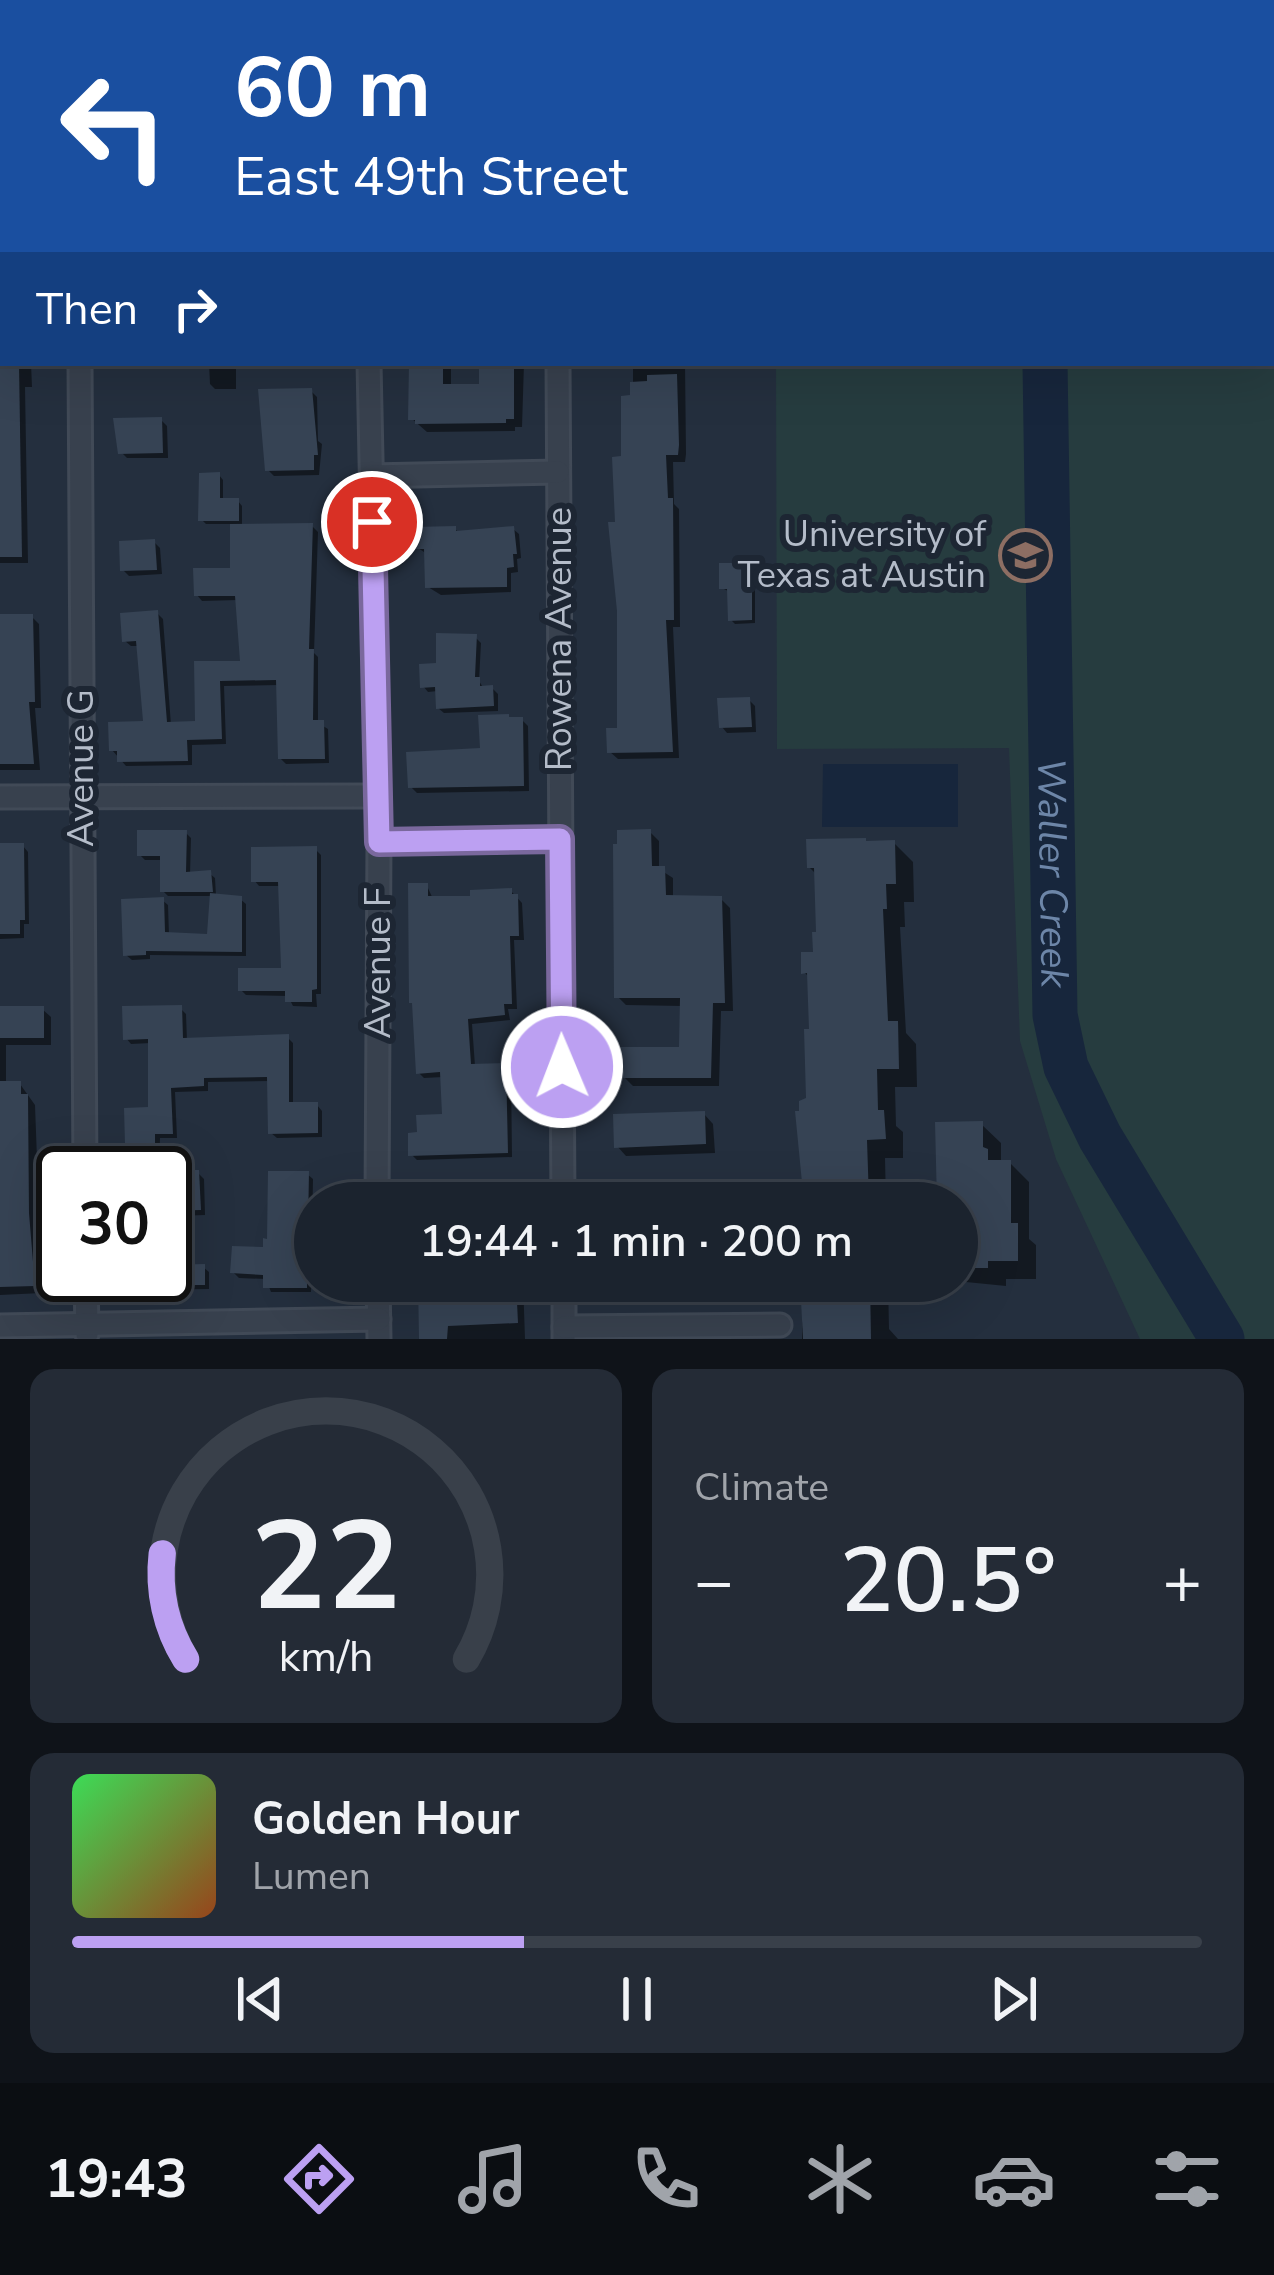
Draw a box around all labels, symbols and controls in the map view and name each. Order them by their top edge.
text: 60 m [234,31,431,146]
icon: left [36,48,192,204]
text: East 49th Street [234,140,628,214]
icon: right [162,276,228,342]
text: Then [36,279,138,340]
pin [321,471,423,573]
icon: arrive [339,489,405,555]
street label: Rowena Avenue [535,507,584,771]
place label: University of Texas at Austin [738,510,987,600]
school or university icon: University of Texas at Austin [997,527,1053,583]
street label: Avenue G [57,689,106,847]
water label: Waller Creek [1025,758,1081,990]
street label: Avenue F [354,887,403,1039]
position arrow [499,1004,625,1130]
speed limit sign: 30 [36,1146,192,1302]
text: 19:44 · 1 min · 200 m [419,1211,853,1272]
text: Climate [694,1461,829,1514]
text: 22 [251,1482,401,1652]
text: 20.5° [839,1520,1057,1643]
text: − [694,1537,734,1627]
text: + [1162,1537,1202,1627]
text: km/h [279,1628,373,1686]
text: Golden Hour [252,1789,519,1850]
text: Lumen [252,1850,371,1903]
icon: previous [227,1966,293,2032]
icon: pause [604,1966,670,2032]
icon: next [981,1966,1047,2032]
icon: directions [277,2137,361,2221]
icon: music [451,2137,535,2221]
icon: phone [624,2137,708,2221]
icon: climate [798,2137,882,2221]
icon: car [972,2137,1056,2221]
icon: filters [1145,2137,1229,2221]
text: 19:43 [45,2142,188,2216]

